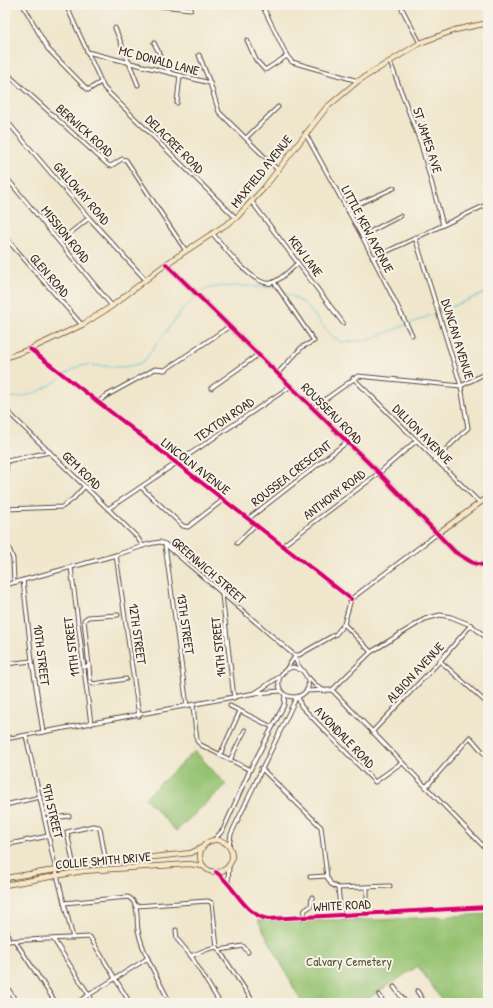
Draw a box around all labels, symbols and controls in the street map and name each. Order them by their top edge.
street label: MC DONALD LANE [117,41,201,79]
street label: BERWICK ROAD [52,99,118,161]
street label: ST JAMES AVE [409,105,447,175]
street label: DELACREE ROAD [142,111,209,178]
street label: MAXFIELD AVENUE [226,131,296,211]
street label: GALLOWAY ROAD [50,158,115,229]
street label: LITTLE KEW AVENUE [337,182,399,276]
street label: MISSION ROAD [37,202,95,267]
street label: KEW LANE [285,232,328,281]
street label: GLEN ROAD [26,249,75,301]
street label: DUNCAN AVENUE [437,297,479,381]
street label: ROUSSEAU ROAD [297,378,367,448]
street label: TEXTON ROAD [191,392,258,446]
street label: DILLION AVENUE [389,400,457,468]
street label: LINCOLN AVENUE [158,433,234,499]
street label: ROUSSEA CRESCENT [247,435,336,510]
street label: GEM ROAD [58,447,106,494]
street label: ANTHONY ROAD [299,464,370,523]
street label: GREENWICH STREET [168,533,251,608]
street label: 13TH STREET [173,592,199,656]
street label: 12TH STREET [125,602,151,667]
street label: 11TH STREET [58,615,84,678]
street label: 14TH STREET [206,615,230,678]
street label: 10TH STREET [29,624,55,687]
street label: ALBION AVENUE [382,637,448,706]
street label: AVONDALE ROAD [311,702,380,772]
street label: 9TH STREET [38,782,68,841]
street label: COLLIE SMITH DRIVE [54,847,152,873]
street label: WHITE ROAD [313,894,372,915]
park label: Calvary Cemetery [306,952,392,970]

